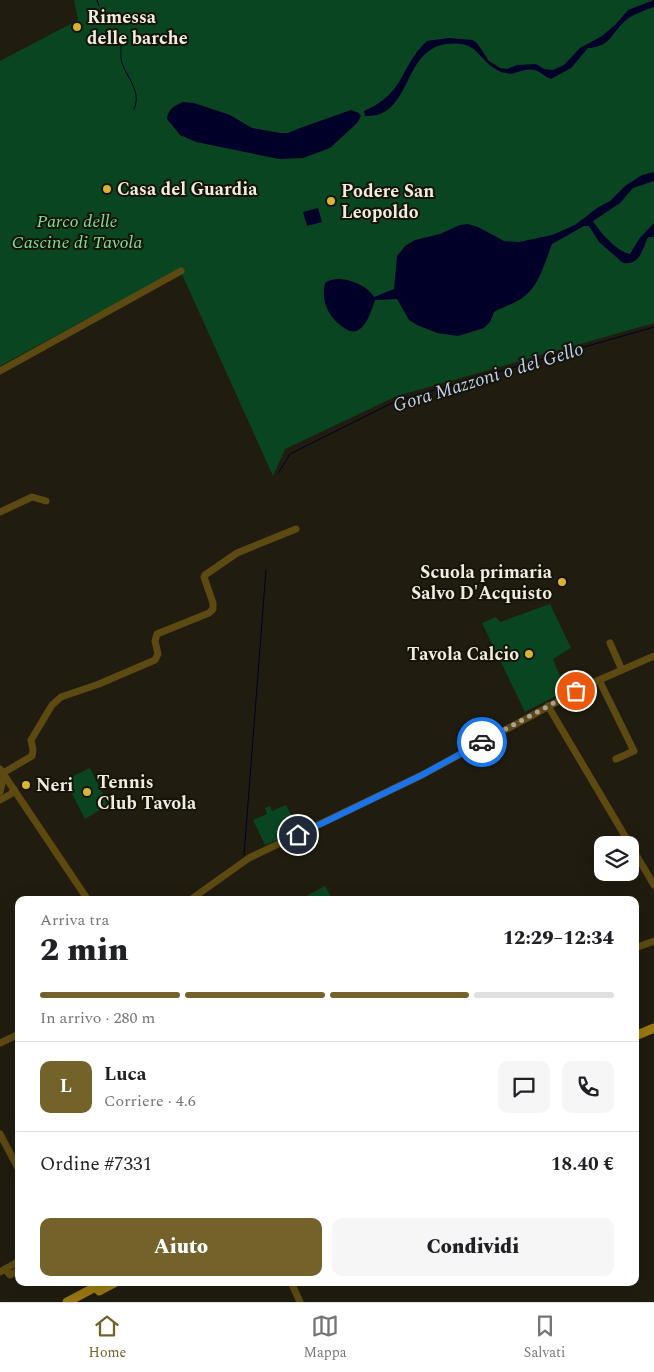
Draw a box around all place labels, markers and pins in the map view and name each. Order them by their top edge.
place label: Rimessa delle barche [87,4,188,52]
marker: Rimessa delle barche [71,21,83,33]
place label: Casa del Guardia [117,176,258,203]
place label: Podere San Leopoldo [341,178,435,226]
marker: Casa del Guardia [101,183,113,195]
marker: Podere San Leopoldo [325,195,337,207]
place label: Scuola primaria Salvo D'Acquisto [411,559,553,607]
marker: Scuola primaria Salvo D'Acquisto [556,576,568,588]
place label: Tavola Calcio [407,641,519,668]
marker: Tavola Calcio [523,648,535,660]
pin [555,670,597,712]
place label: Tennis Club Tavola [97,769,197,817]
place label: Neri [36,772,73,799]
marker: Neri [20,779,32,791]
marker: Tennis Club Tavola [81,786,93,798]
pin [277,814,319,856]

